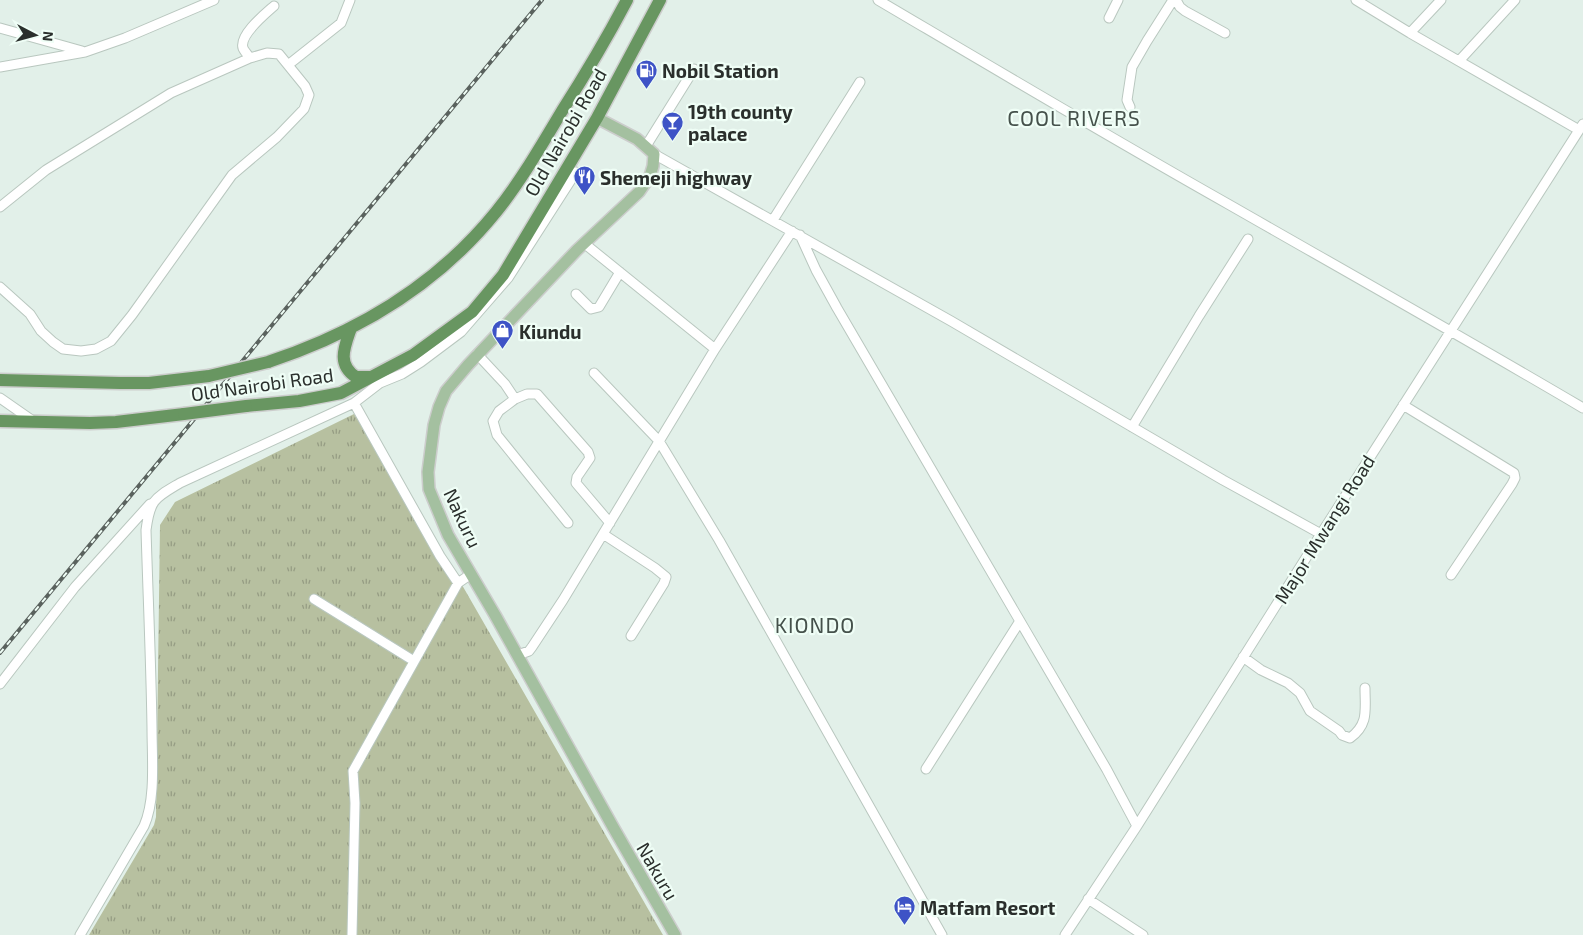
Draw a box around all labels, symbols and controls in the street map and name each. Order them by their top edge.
north arrow [10,10,60,60]
text: N [39,30,57,42]
fuel station icon: Nobil Station [634,58,658,89]
place label: Nobil Station [662,59,779,82]
street label: Old Nairobi Road [519,64,611,200]
place label: 19th county palace [688,100,793,145]
district label: COOL RIVERS [1007,105,1141,130]
bar icon: 19th county palace [660,110,684,141]
restaurant icon: Shemeji highway [572,165,596,196]
place label: Shemeji highway [600,166,752,190]
shop icon: Kiundu [491,319,515,350]
place label: Kiundu [519,320,582,343]
street label: Old Nairobi Road [189,363,335,405]
street label: Major Mwangi Road [1269,450,1379,608]
street label: Nakuru [439,485,487,551]
district label: KIONDO [775,612,855,637]
street label: Nakuru [632,838,684,904]
hotel icon: Matfam Resort [892,895,916,926]
place label: Matfam Resort [920,896,1056,919]

